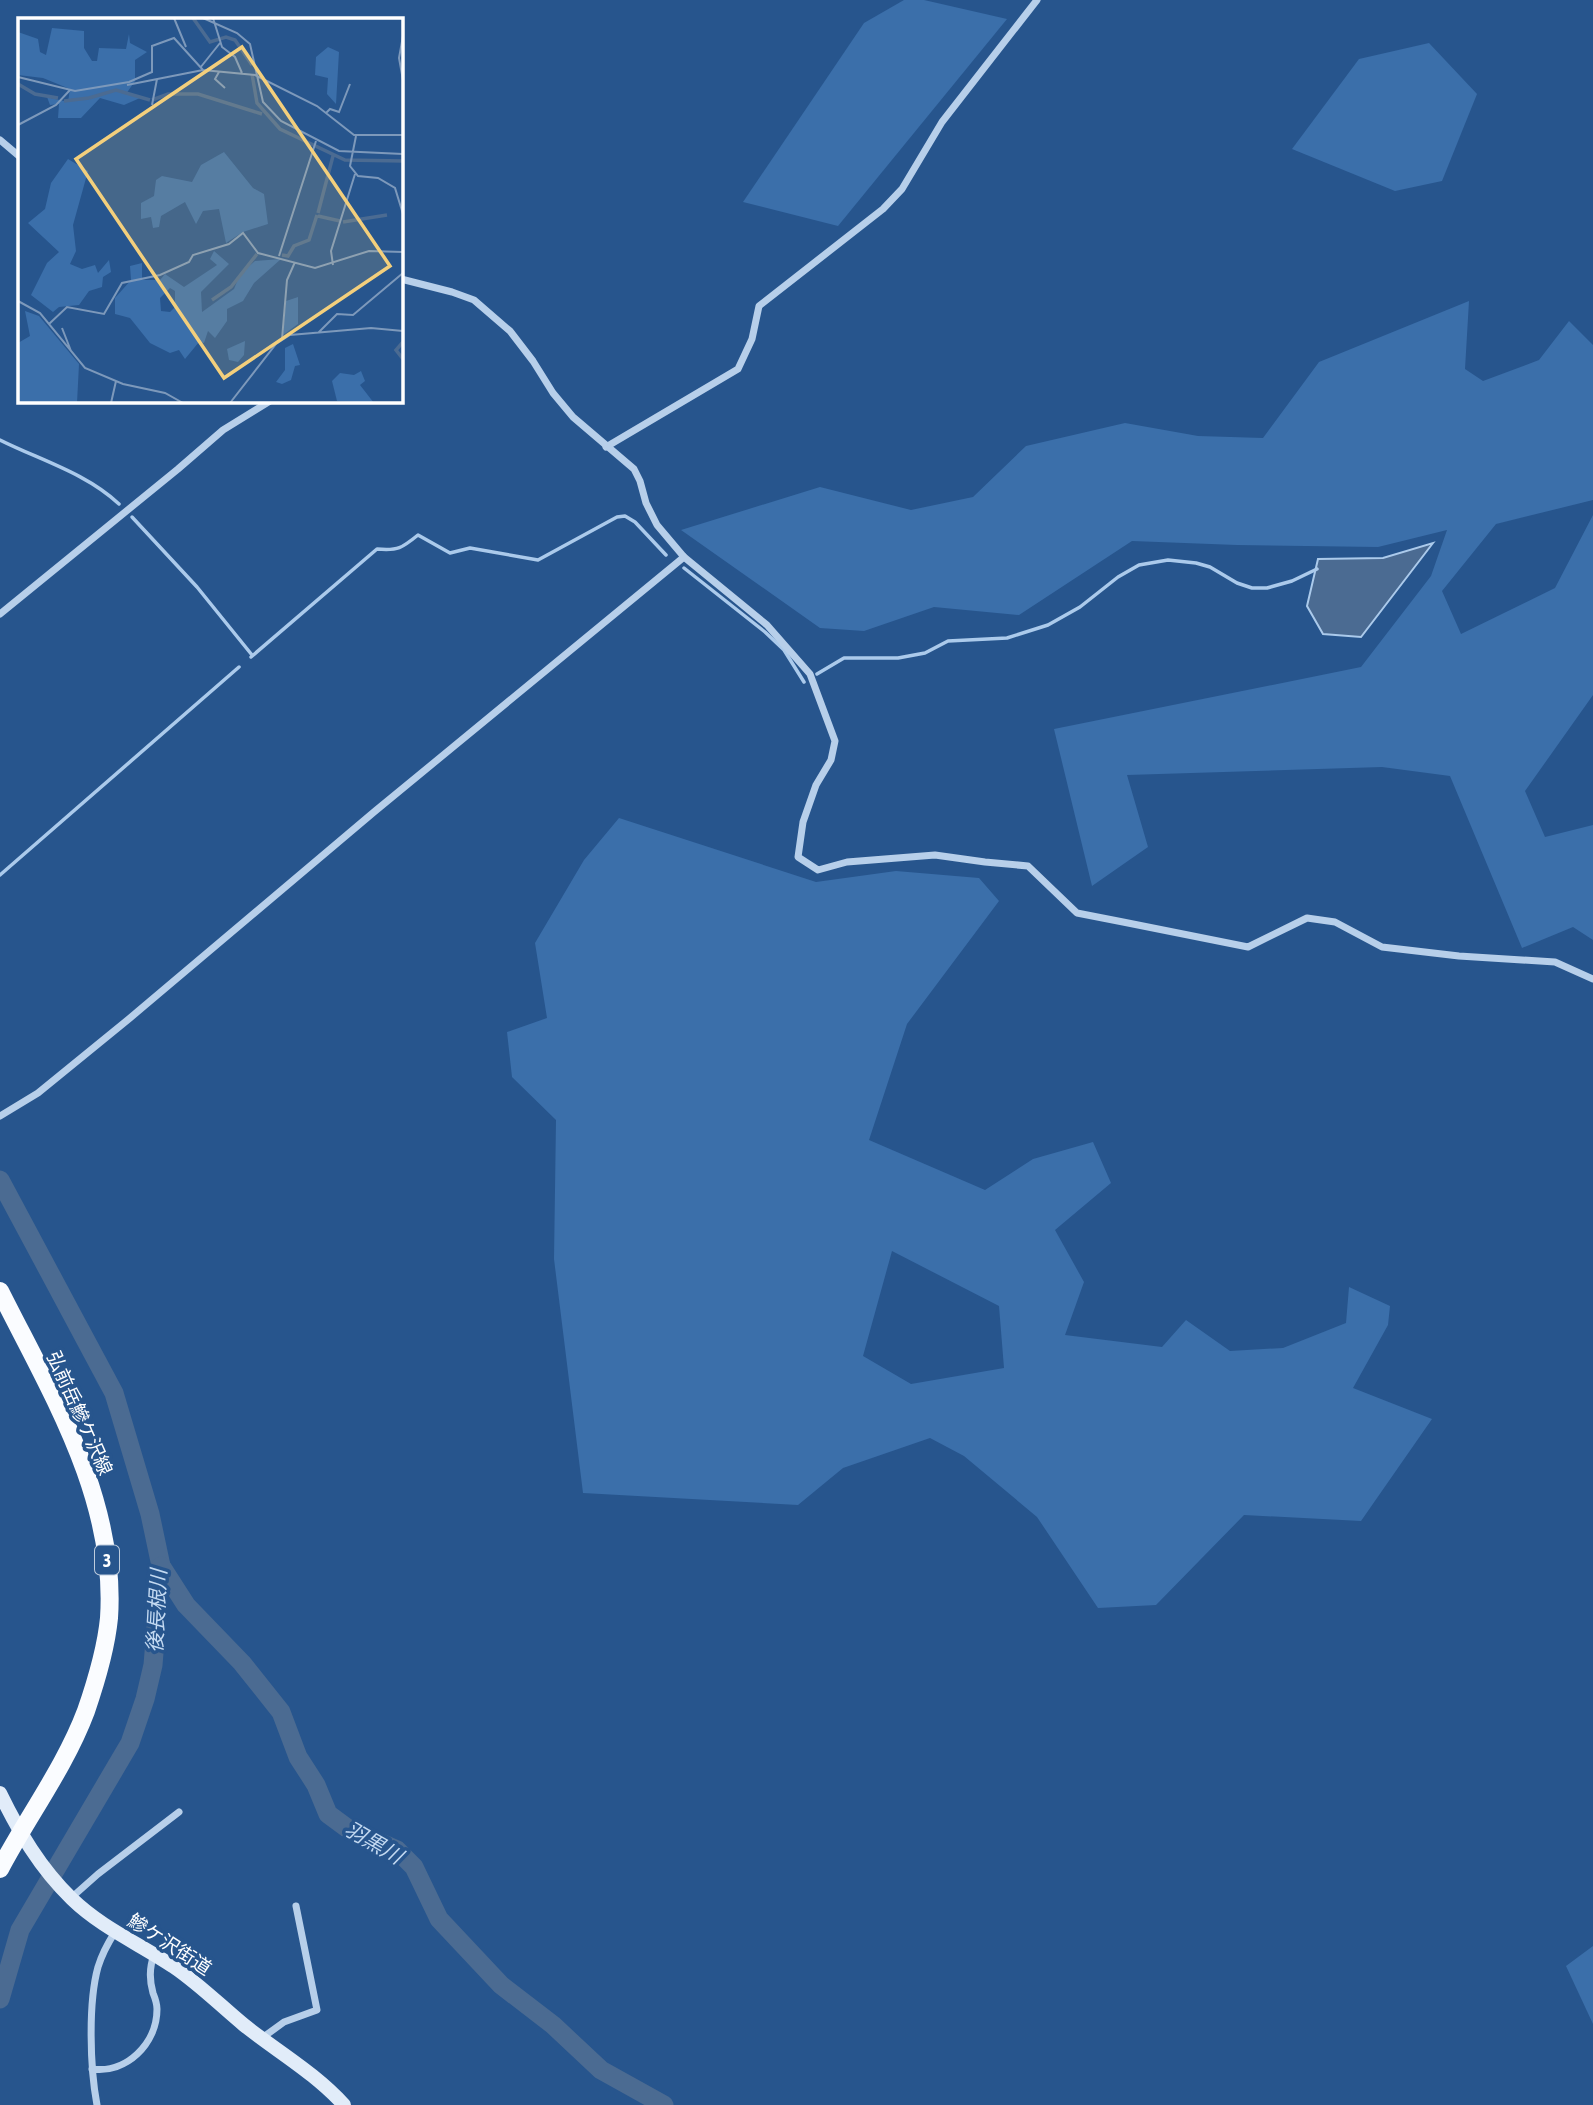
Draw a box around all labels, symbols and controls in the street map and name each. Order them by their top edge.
inset map [18,18,402,402]
street label: 弘前岳鰺ケ沢線 [43,1348,117,1478]
road number: 3 [95,1546,119,1574]
water label: 後長根川 [142,1566,170,1654]
water label: 羽黒川 [341,1816,409,1869]
street label: 鰺ケ沢街道 [124,1909,216,1979]

